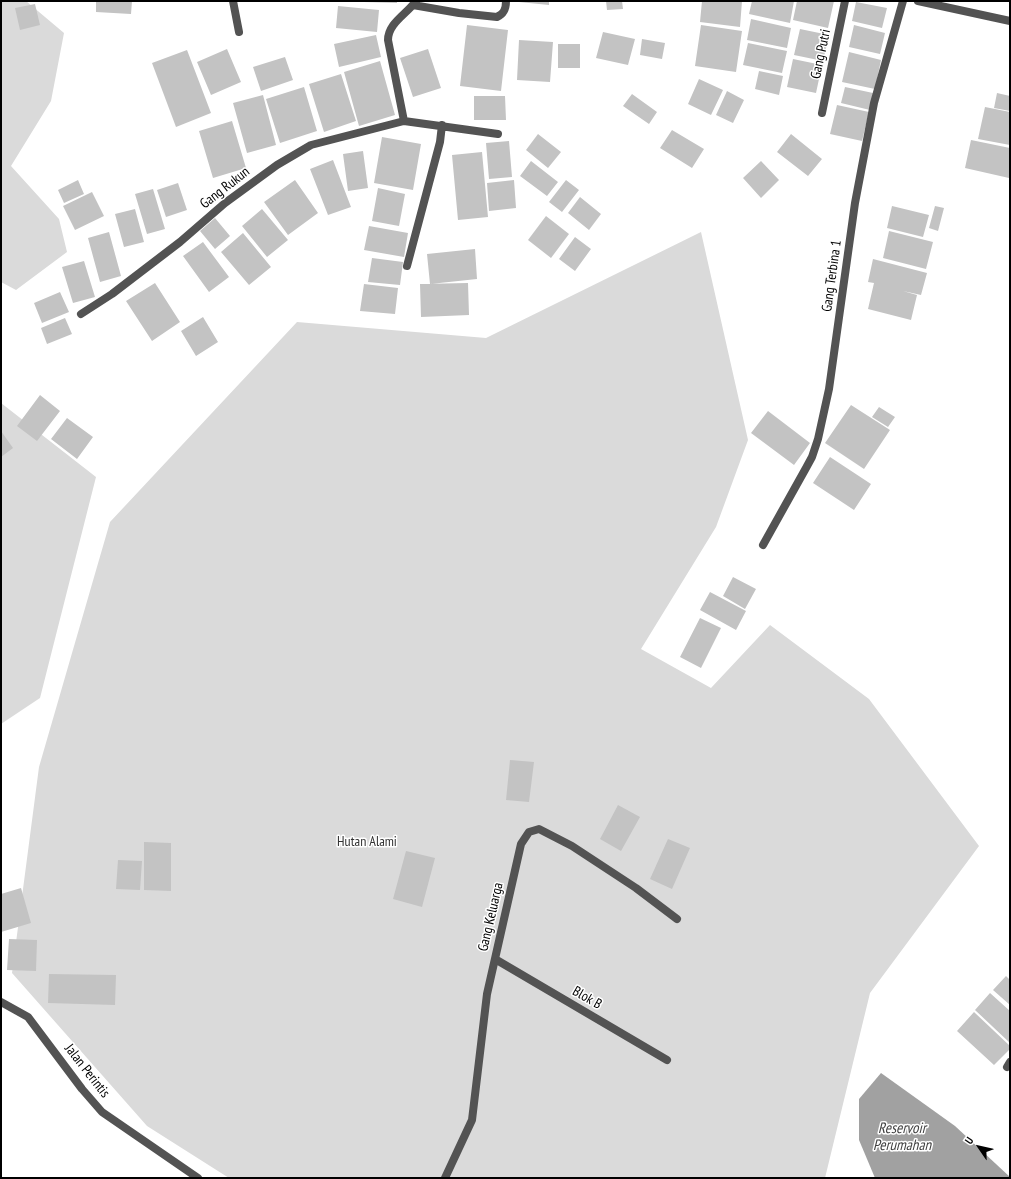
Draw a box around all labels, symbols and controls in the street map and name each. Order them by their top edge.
street label: Gang Putri [808,28,834,80]
street label: Gang Rukun [197,163,253,213]
street label: Gang Terbina 1 [819,239,845,313]
park label: Hutan Alami [337,834,397,850]
street label: Gang Keluarga [475,881,507,953]
street label: Blok B [569,983,605,1013]
street label: Jalan Perintis [61,1041,113,1101]
water label: Reservoir Perumahan [873,1120,931,1155]
north arrow [959,1127,999,1167]
text: U [962,1134,976,1147]

